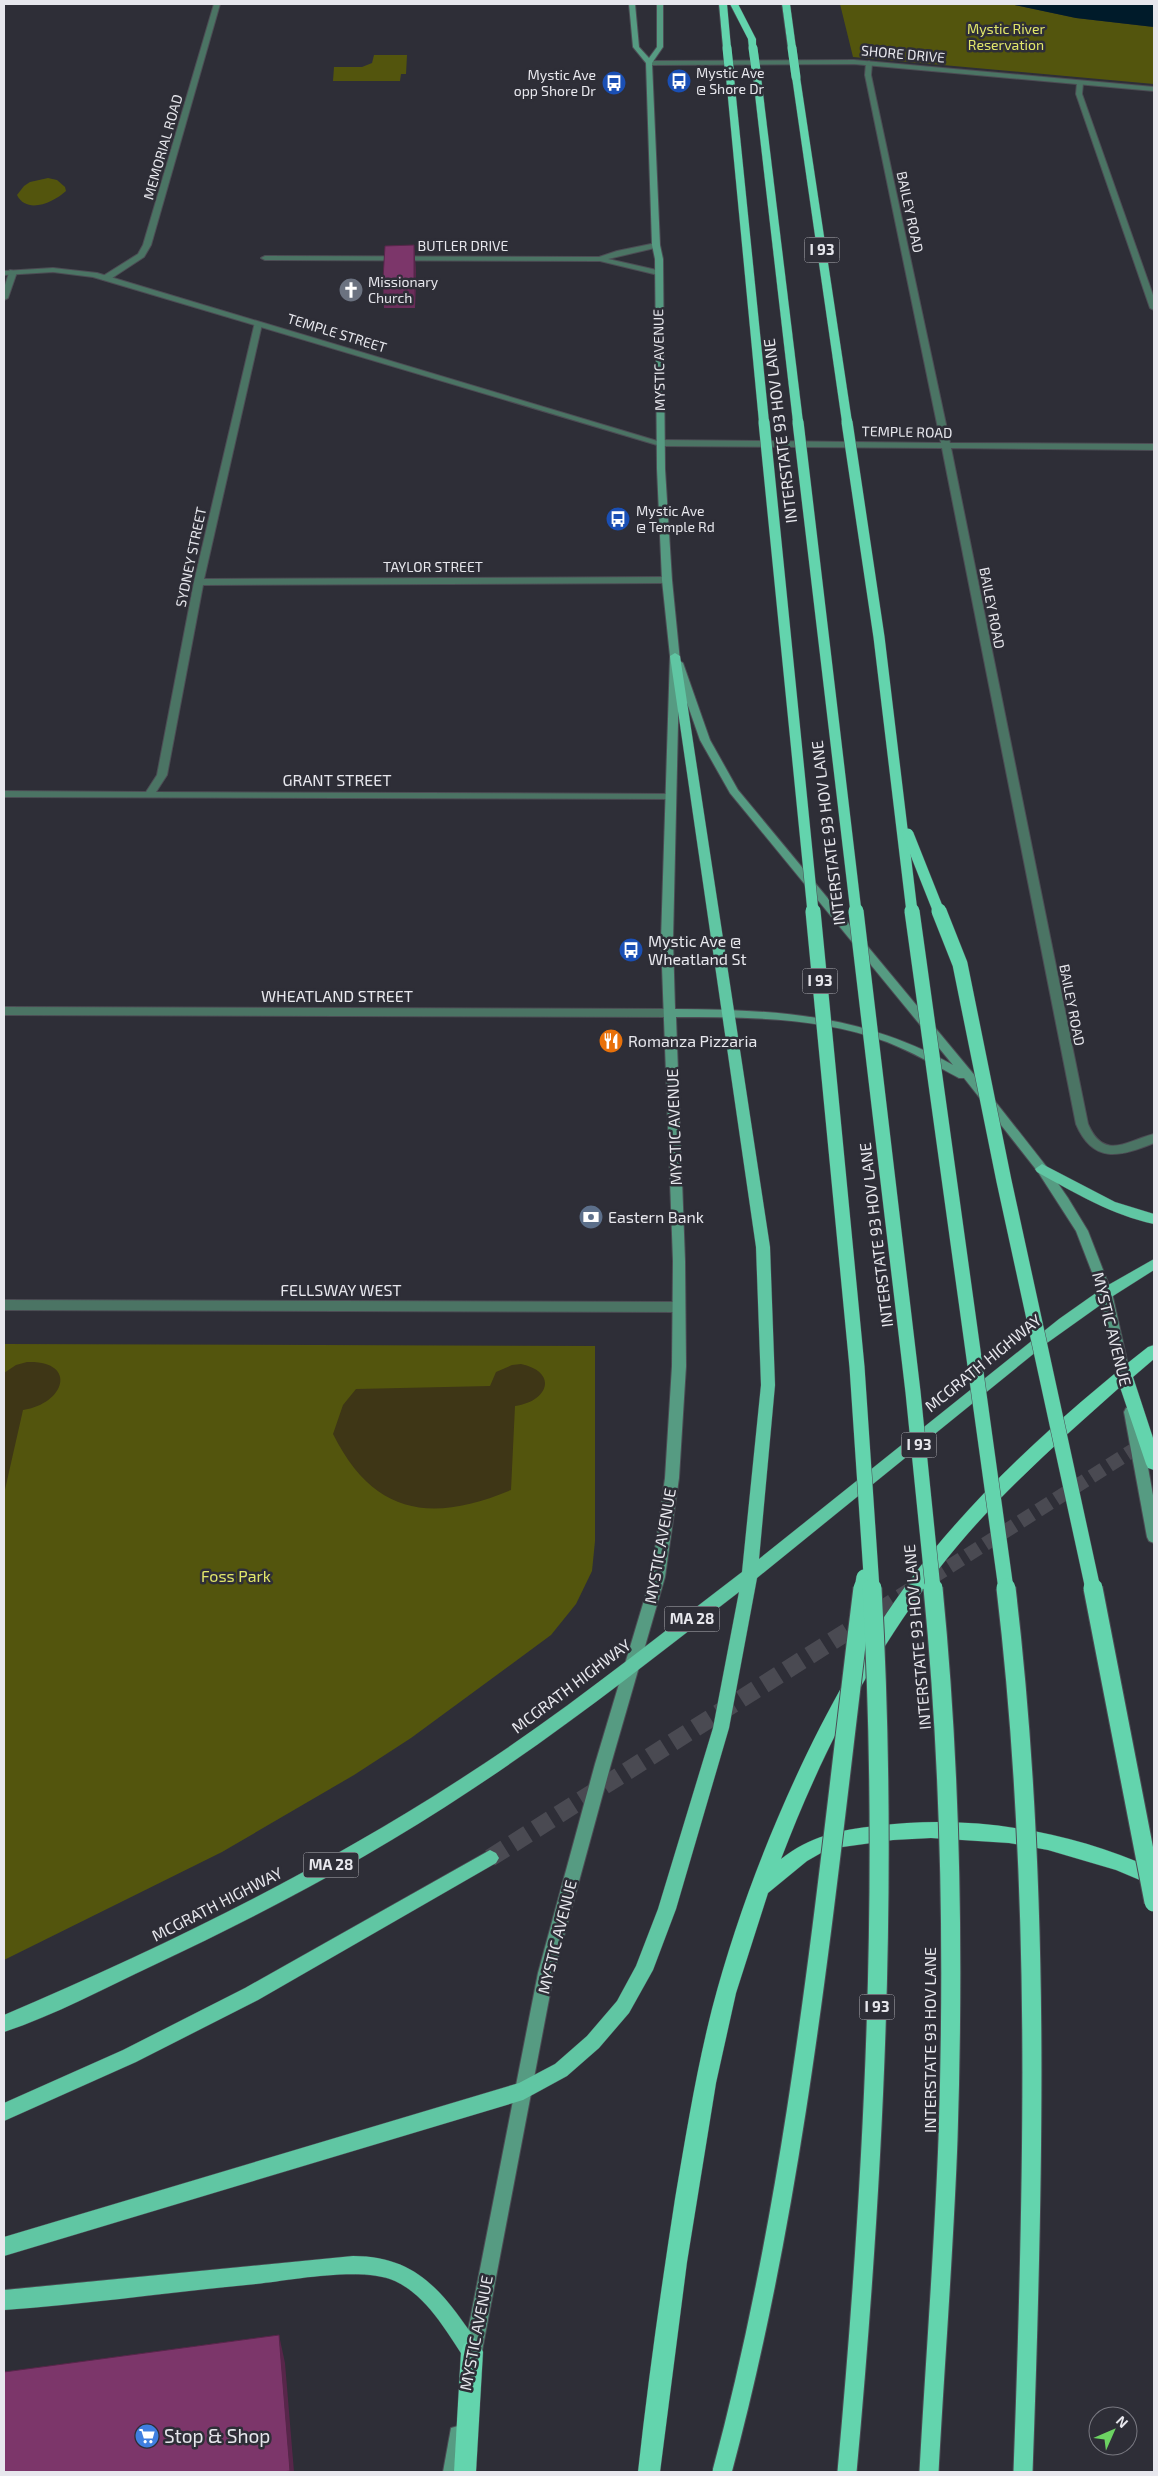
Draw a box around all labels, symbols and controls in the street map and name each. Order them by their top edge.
park label: Mystic River Reservation [967,20,1045,53]
street label: SHORE DRIVE [860,41,946,66]
place label: Mystic Ave @ Shore Dr [696,64,765,97]
place label: Mystic Ave opp Shore Dr [514,66,596,99]
bus stop icon: Mystic Ave @ Shore Dr [666,68,692,94]
bus stop icon: Mystic Ave opp Shore Dr [601,70,627,96]
street label: MEMORIAL ROAD [139,92,186,201]
street label: BAILEY ROAD [894,170,927,254]
street label: BUTLER DRIVE [418,237,509,254]
road number: I 93 [804,238,840,262]
place label: Missionary Church [368,273,439,306]
church icon: Missionary Church [338,277,364,303]
street label: TEMPLE STREET [285,309,389,356]
street label: MYSTIC AVENUE [649,309,668,411]
street label: INTERSTATE 93 HOV LANE [759,338,800,525]
street label: TEMPLE ROAD [862,422,952,441]
place label: Mystic Ave @ Temple Rd [636,502,715,535]
street label: SYDNEY STREET [172,505,209,609]
bus stop icon: Mystic Ave @ Temple Rd [605,506,631,532]
street label: TAYLOR STREET [383,558,483,575]
street label: BAILEY ROAD [976,566,1009,650]
street label: INTERSTATE 93 HOV LANE [807,740,848,927]
street label: GRANT STREET [282,770,392,789]
place label: Mystic Ave @ Wheatland St [648,931,746,968]
bus stop icon: Mystic Ave @ Wheatland St [618,937,644,963]
street label: BAILEY ROAD [1056,963,1089,1047]
road number: I 93 [802,968,838,994]
street label: WHEATLAND STREET [261,986,413,1005]
restaurant icon: Romanza Pizzaria [598,1028,624,1054]
place label: Romanza Pizzaria [628,1031,757,1050]
street label: MYSTIC AVENUE [662,1068,685,1186]
street label: INTERSTATE 93 HOV LANE [855,1142,896,1329]
bank icon: Eastern Bank [578,1204,604,1230]
place label: Eastern Bank [608,1207,704,1226]
street label: MYSTIC AVENUE [1089,1270,1136,1388]
street label: FELLSWAY WEST [280,1280,402,1299]
street label: MCGRATH HIGHWAY [921,1310,1045,1415]
road number: I 93 [902,1432,936,1458]
street label: MYSTIC AVENUE [640,1487,679,1605]
street label: INTERSTATE 93 HOV LANE [899,1544,934,1731]
park label: Foss Park [201,1566,271,1585]
road number: MA 28 [664,1606,720,1632]
street label: MCGRATH HIGHWAY [507,1635,634,1737]
road number: MA 28 [304,1852,358,1878]
street label: MCGRATH HIGHWAY [148,1862,285,1945]
street label: MYSTIC AVENUE [533,1878,580,1996]
street label: INTERSTATE 93 HOV LANE [920,1947,939,2133]
road number: I 93 [860,1994,894,2020]
street label: MYSTIC AVENUE [455,2274,496,2392]
north arrow [1088,2406,1138,2456]
text: N [1113,2412,1132,2431]
supermarket icon: Stop & Shop [134,2423,160,2449]
place label: Stop & Shop [164,2424,270,2447]

